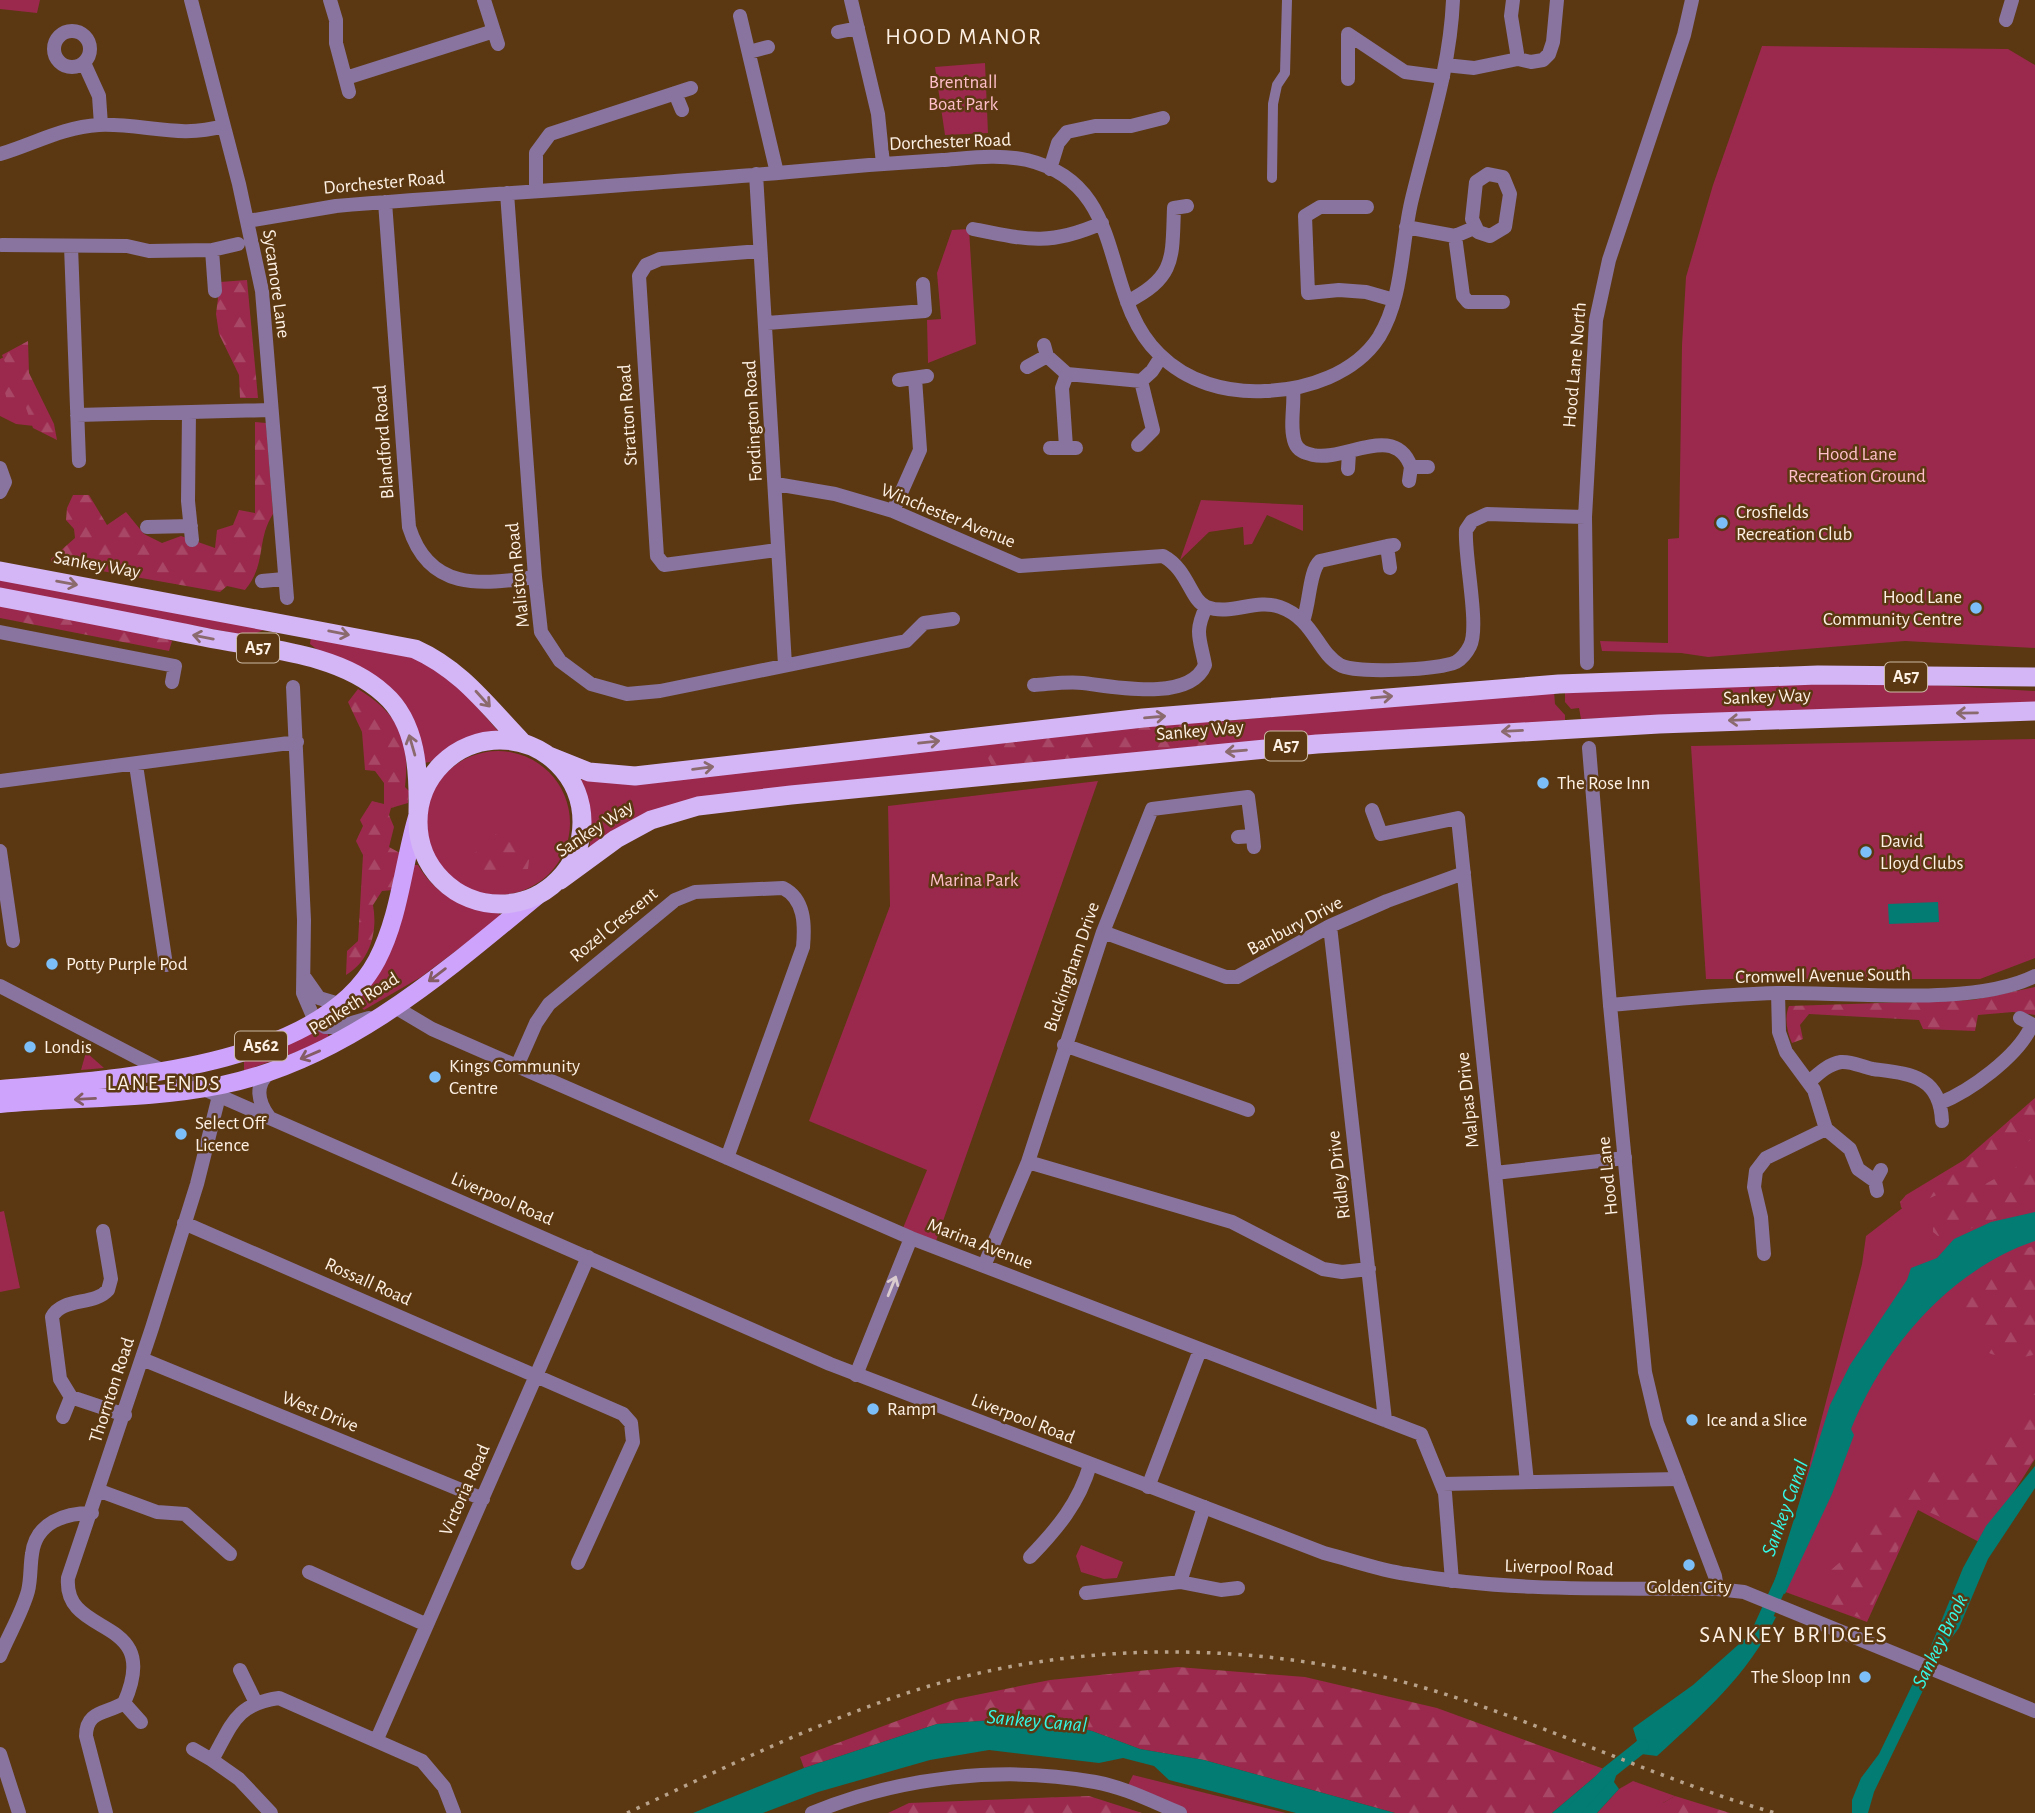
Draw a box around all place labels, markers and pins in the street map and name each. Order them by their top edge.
place label: Crosfields Recreation Club [1736,503,1852,544]
marker: Crosfields Recreation Club [1714,515,1730,531]
place label: Hood Lane Community Centre [1823,588,1962,629]
marker: Hood Lane Community Centre [1968,600,1984,616]
place label: The Rose Inn [1557,774,1650,793]
marker: The Rose Inn [1535,775,1551,791]
place label: David Lloyd Clubs [1880,832,1964,873]
marker: David Lloyd Clubs [1858,844,1874,860]
place label: Potty Purple Pod [66,955,188,974]
marker: Potty Purple Pod [44,956,60,972]
place label: Londis [44,1038,92,1057]
marker: Londis [22,1039,38,1055]
place label: Kings Community Centre [449,1057,580,1098]
marker: Kings Community Centre [427,1069,443,1085]
place label: Select Off Licence [195,1114,267,1155]
marker: Select Off Licence [173,1126,189,1142]
place label: Ramp1 [887,1400,937,1419]
marker: Ramp1 [865,1401,881,1417]
place label: Ice and a Slice [1706,1411,1807,1430]
marker: Ice and a Slice [1684,1412,1700,1428]
marker: Golden City [1681,1557,1697,1573]
place label: Golden City [1646,1578,1732,1597]
place label: The Sloop Inn [1751,1668,1851,1687]
marker: The Sloop Inn [1857,1669,1873,1685]

